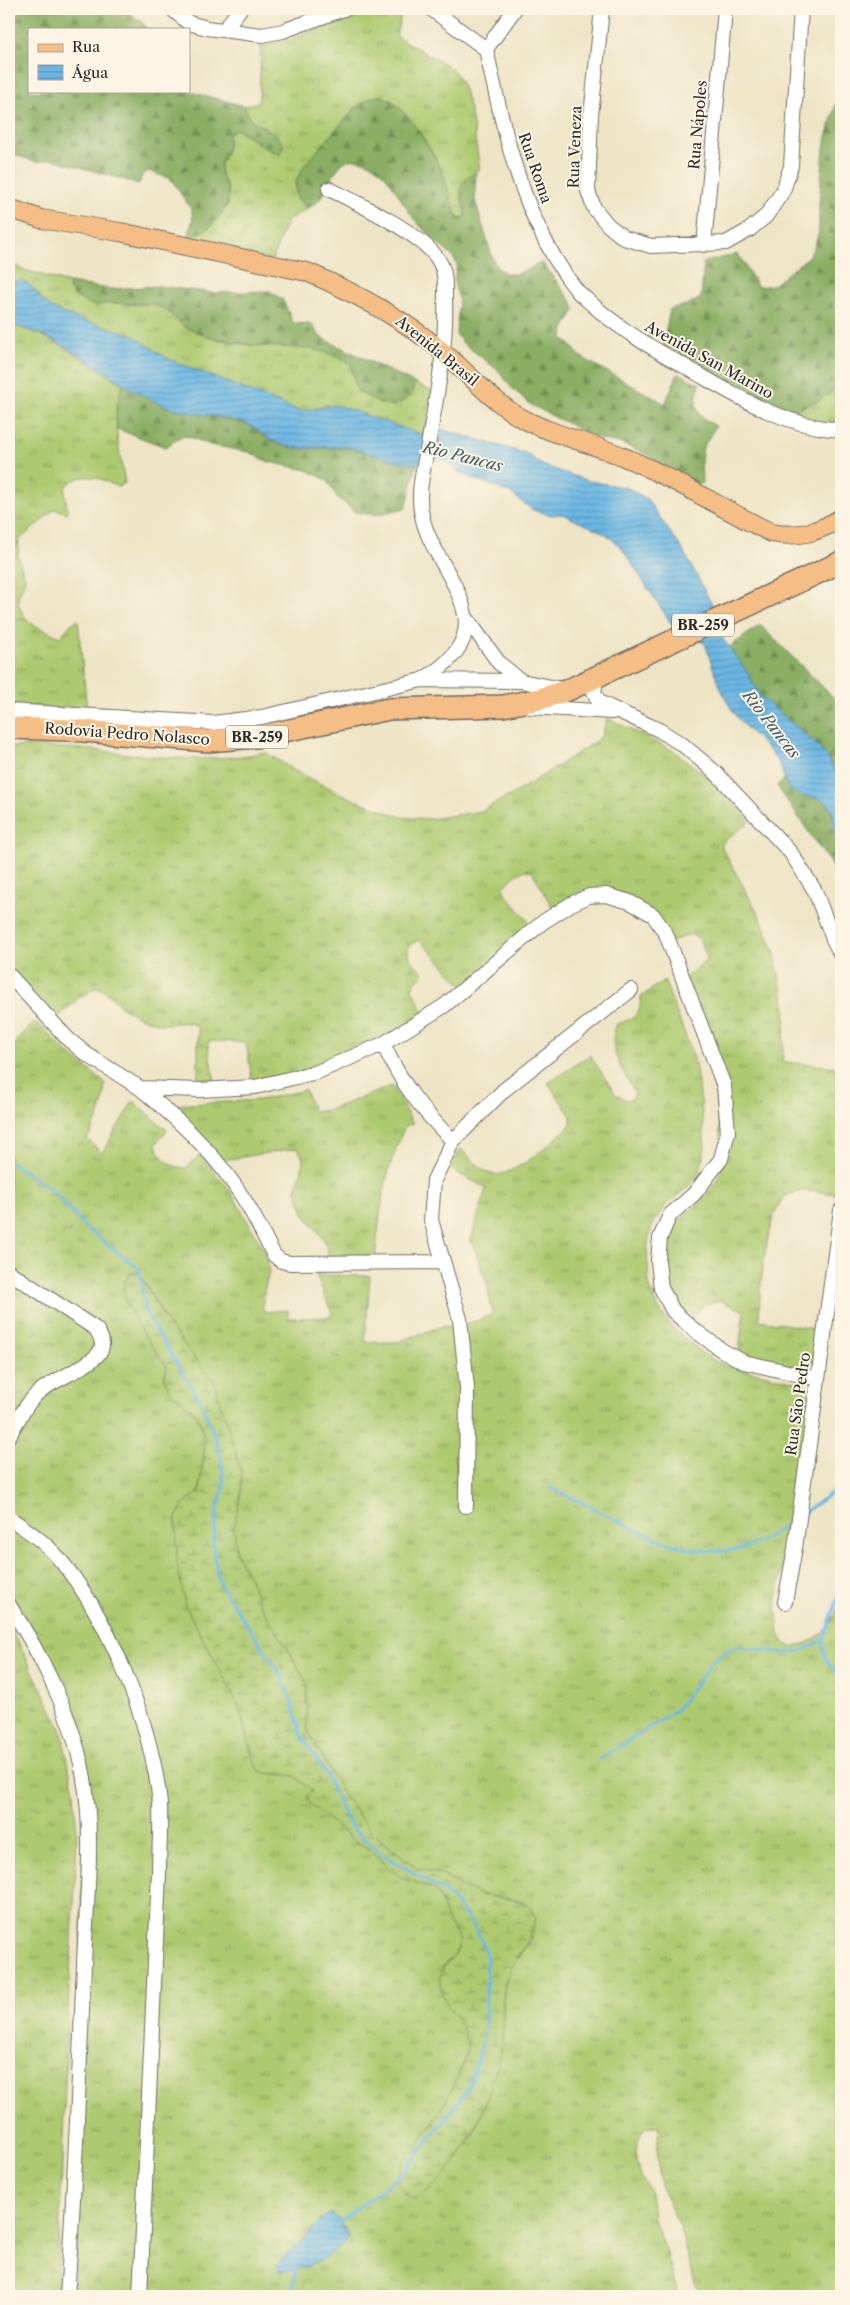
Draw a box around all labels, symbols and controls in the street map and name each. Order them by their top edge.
legend [28,28,190,92]
text: Rua [72,37,100,56]
text: Água [71,63,108,82]
street label: Rua Nápoles [684,79,711,170]
street label: Rua Veneza [564,105,585,189]
street label: Rua Roma [514,130,557,206]
street label: Avenida Brasil [391,311,483,390]
street label: Avenida San Marino [641,316,777,403]
water label: Rio Pancas [419,436,505,476]
road number: BR-259 [672,614,734,636]
water label: Rio Pancas [738,684,805,762]
street label: Rodovia Pedro Nolasco [44,718,210,749]
road number: BR-259 [226,726,288,749]
street label: Rua São Pedro [781,1351,814,1457]

